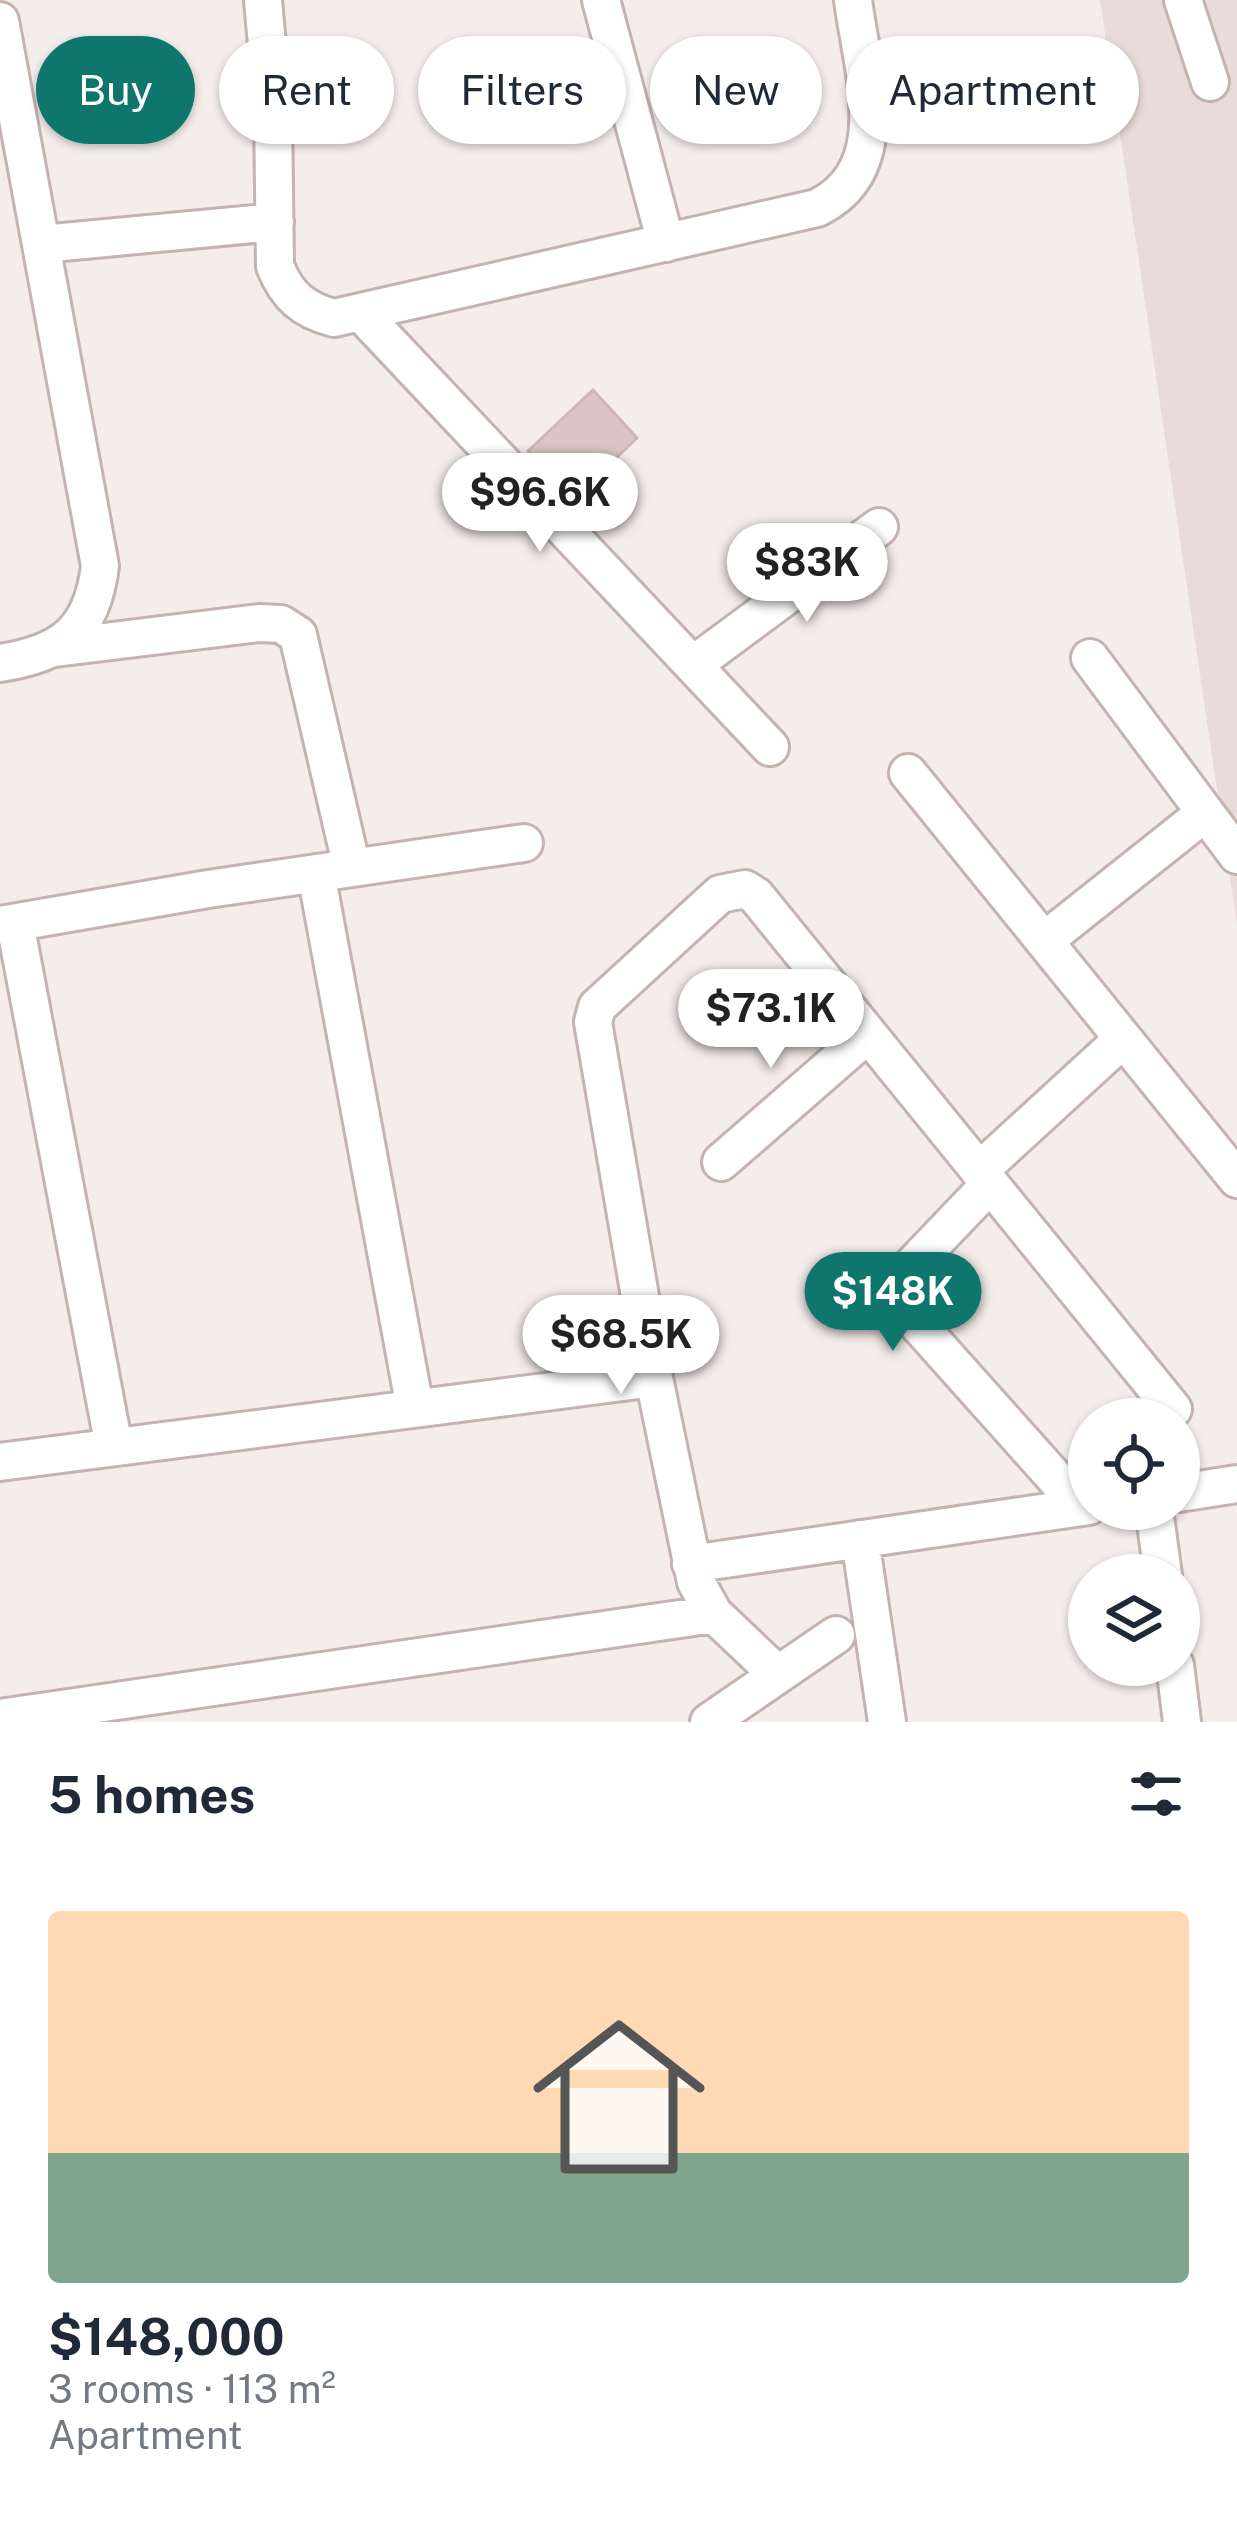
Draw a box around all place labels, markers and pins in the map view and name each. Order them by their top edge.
pin: $96.6K [442,453,638,555]
pin: $83K [736,523,878,625]
pin: $73.1K [673,969,869,1071]
pin: $148K [809,1252,977,1354]
pin: $68.5K [523,1295,719,1397]

